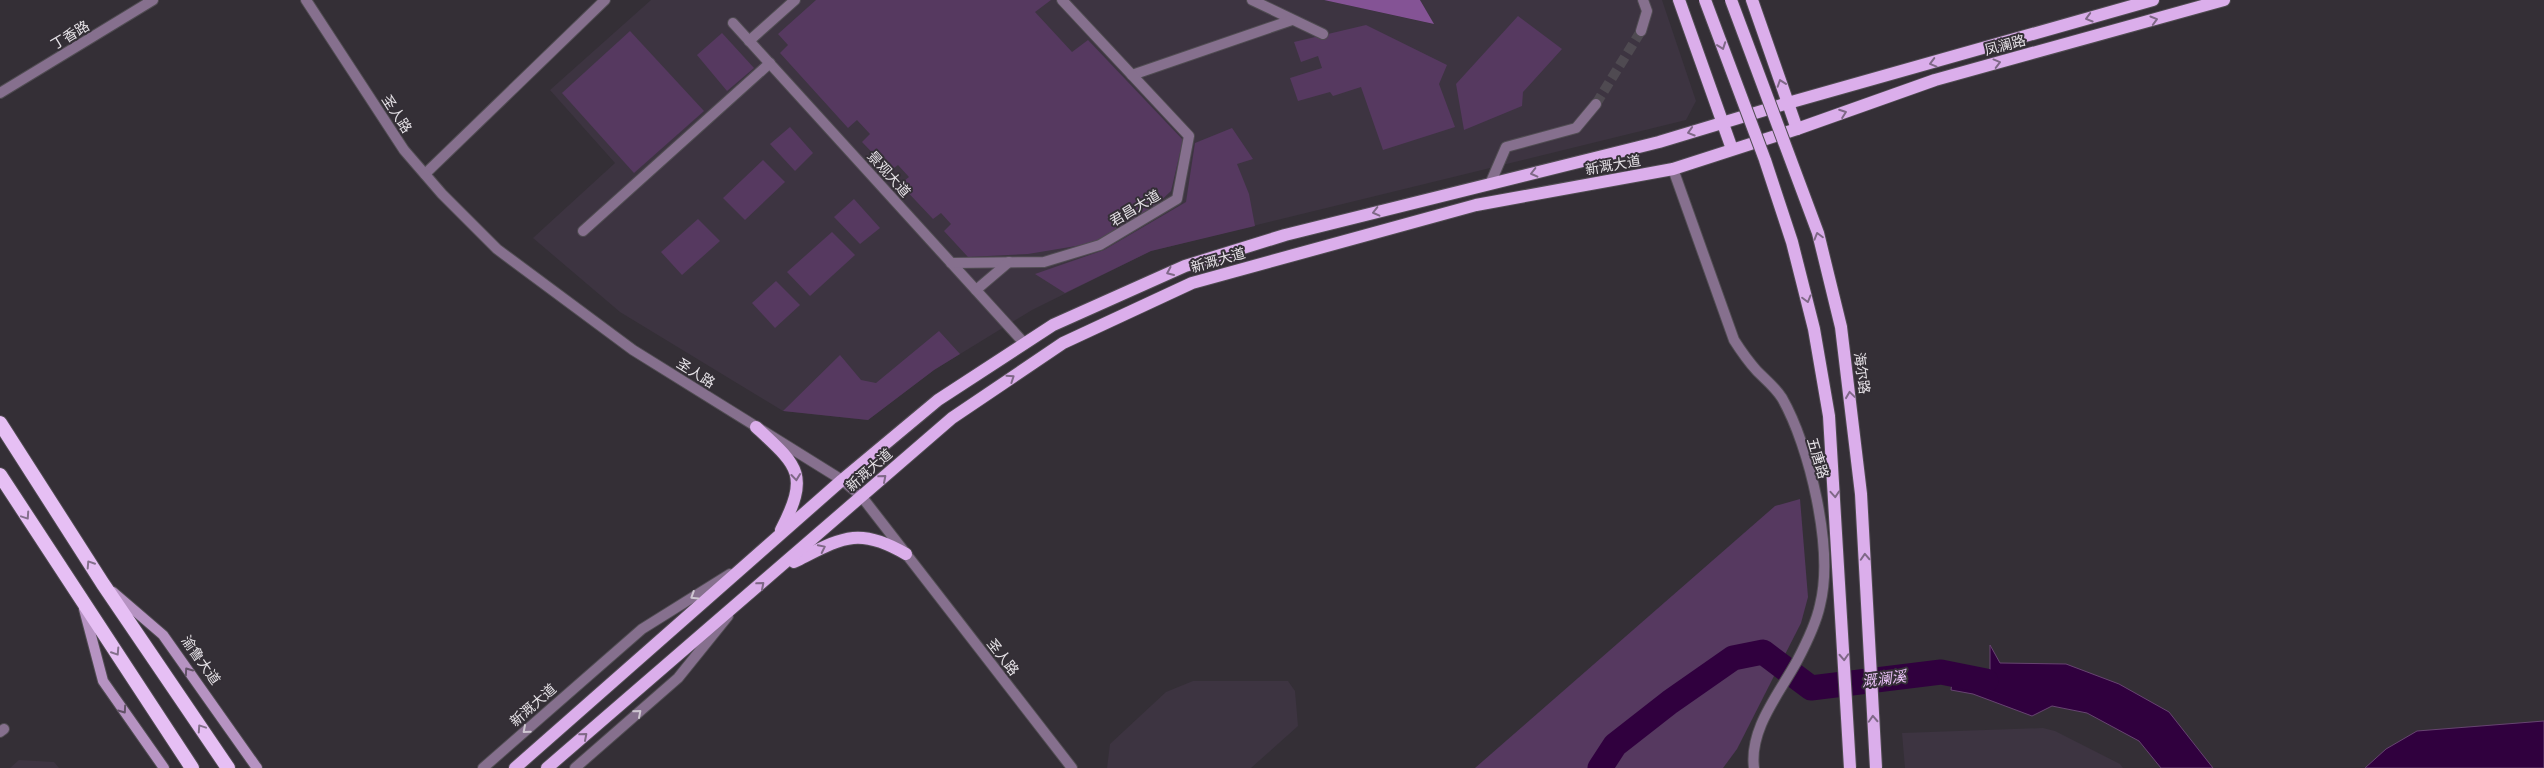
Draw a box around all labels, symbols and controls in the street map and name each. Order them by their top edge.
one-way arrow [2085,13,2094,23]
one-way arrow [2150,15,2158,25]
street label: 丁香路 [48,17,93,54]
street label: 凤澜路 [1983,32,2028,59]
one-way arrow [1716,41,1726,49]
one-way arrow [1928,57,1937,68]
one-way arrow [1993,58,2002,69]
one-way arrow [1777,79,1787,88]
street label: 圣人路 [378,92,415,137]
one-way arrow [1838,108,1847,118]
one-way arrow [1688,127,1696,137]
street label: 景观大道 [864,148,914,201]
street label: 新溉大道 [1584,152,1642,179]
one-way arrow [1529,167,1538,178]
street label: 君昌大道 [1107,187,1164,230]
one-way arrow [1372,206,1381,217]
one-way arrow [1814,233,1824,241]
street label: 新溉大道 [1189,245,1247,276]
one-way arrow [1166,266,1175,277]
one-way arrow [1801,295,1811,303]
street label: 海尔路 [1850,351,1873,395]
street label: 圣人路 [673,355,718,392]
one-way arrow [1005,375,1015,384]
one-way arrow [1845,391,1856,399]
street label: 五唐路 [1803,436,1832,481]
street label: 新溉大道 [843,446,896,495]
one-way arrow [790,473,801,481]
one-way arrow [877,475,886,484]
one-way arrow [1829,491,1840,499]
one-way arrow [20,511,29,520]
one-way arrow [817,544,826,554]
one-way arrow [1859,553,1870,561]
one-way arrow [87,560,97,569]
one-way arrow [755,582,764,591]
one-way arrow [690,590,699,600]
street label: 渝鲁大道 [178,632,224,688]
street label: 圣人路 [983,636,1022,679]
one-way arrow [110,646,119,655]
one-way arrow [1838,653,1849,661]
one-way arrow [185,667,194,677]
water label: 溉澜溪 [1861,667,1909,691]
street label: 新溉大道 [507,681,560,730]
one-way arrow [117,704,126,714]
one-way arrow [632,710,641,719]
one-way arrow [1868,715,1879,723]
one-way arrow [198,724,207,733]
one-way arrow [523,725,532,734]
one-way arrow [579,733,588,742]

